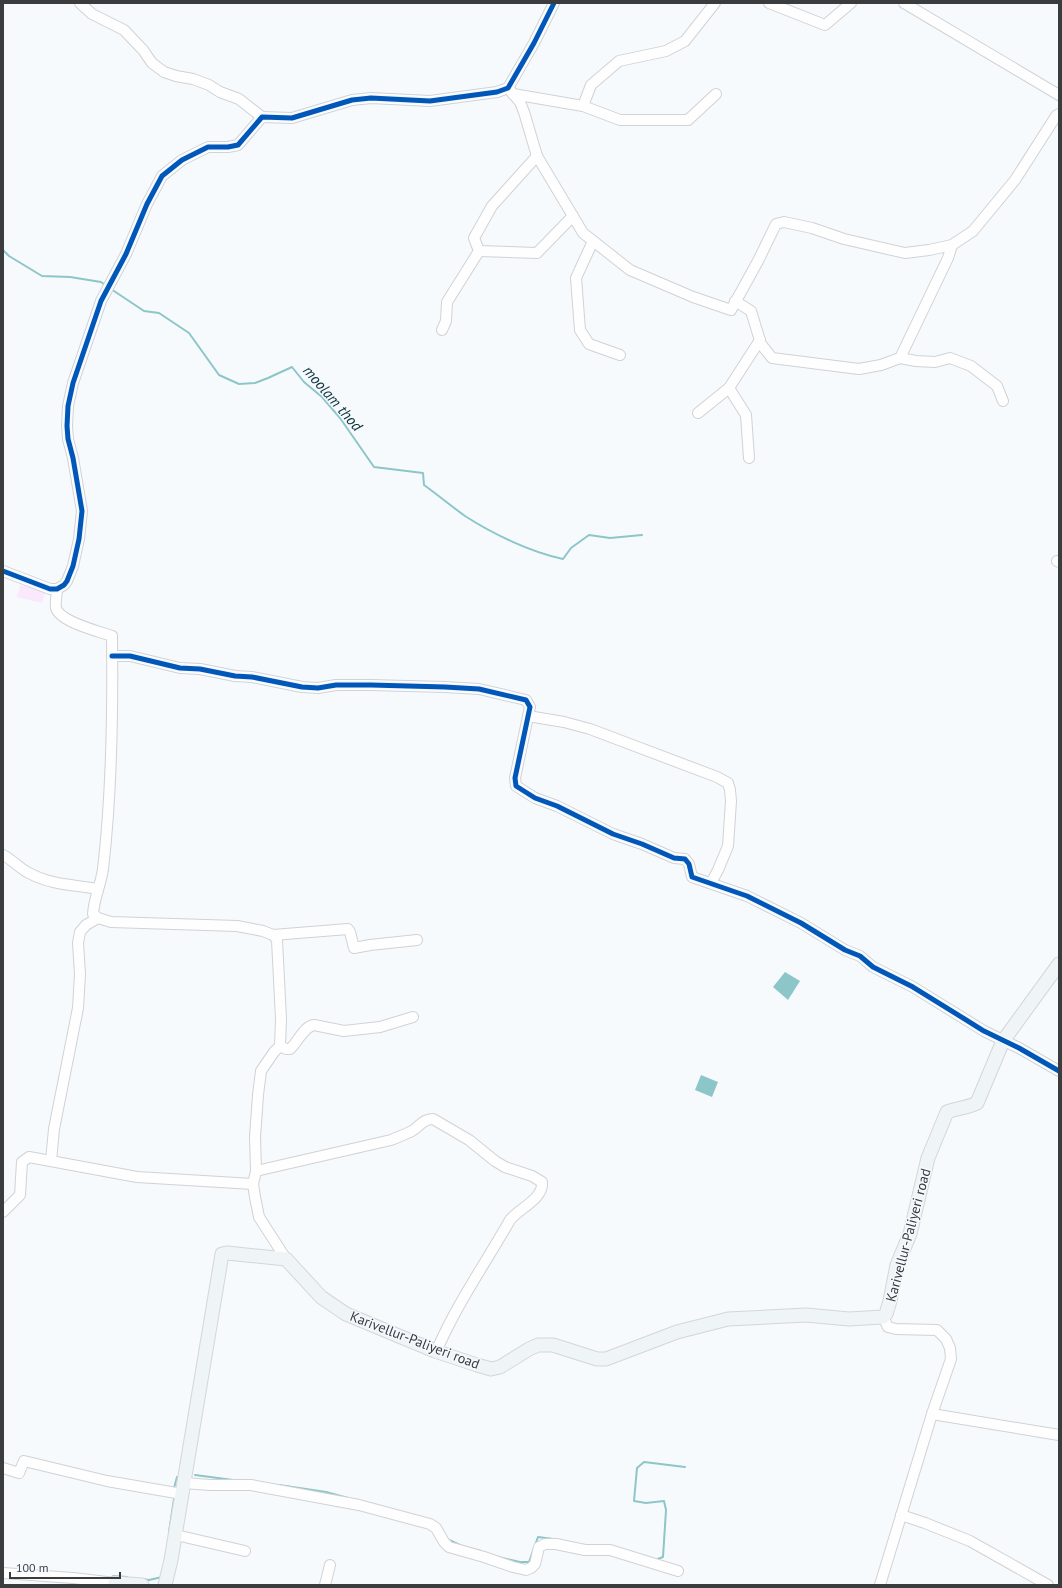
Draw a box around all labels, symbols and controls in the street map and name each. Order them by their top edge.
water label: moolam thod [299,361,367,435]
street label: Karivellur-Paliyeri road [882,1166,934,1304]
street label: Karivellur-Paliyeri road [348,1307,482,1373]
scale bar [10,1554,120,1580]
text: 100 m [16,1560,49,1575]

